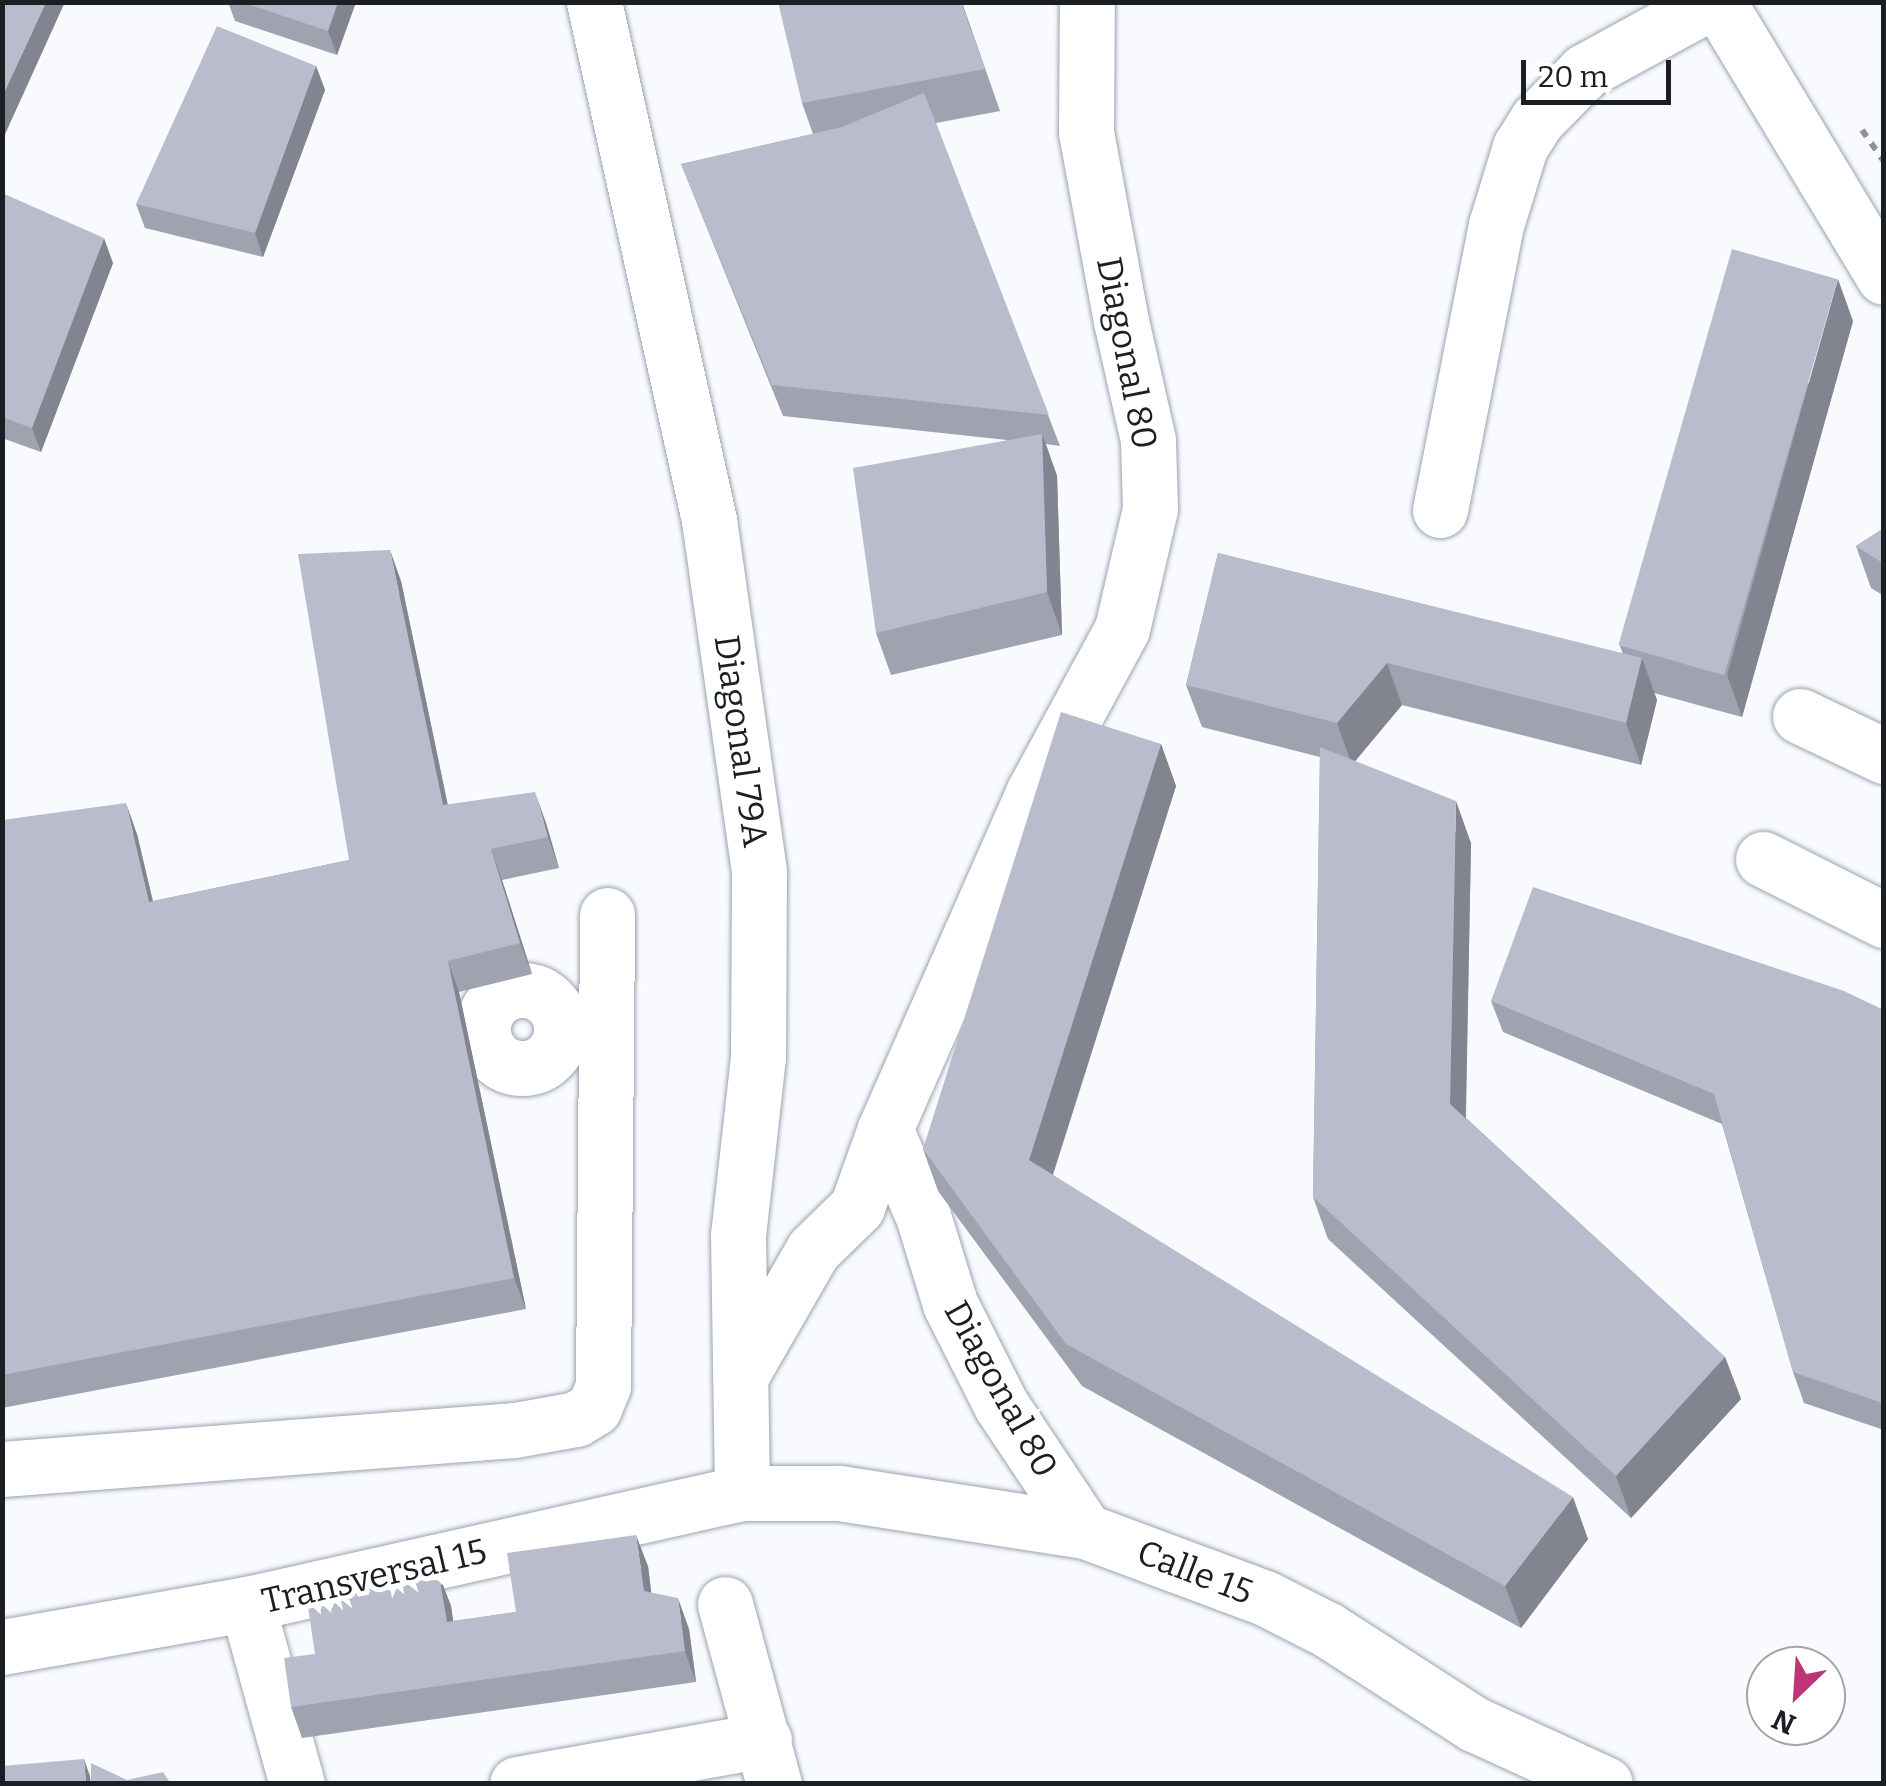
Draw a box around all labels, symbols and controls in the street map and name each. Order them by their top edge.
scale bar [1526,40,1676,102]
text: 20 m [1538,59,1608,95]
street label: Diagonal 80 [1088,253,1166,453]
street label: Diagonal 79A [705,632,777,850]
street label: Diagonal 80 [935,1294,1067,1484]
street label: Transversal 15 [258,1530,490,1622]
street label: Calle 15 [1131,1531,1259,1613]
north arrow [1746,1646,1846,1746]
text: N [1767,1702,1801,1741]

